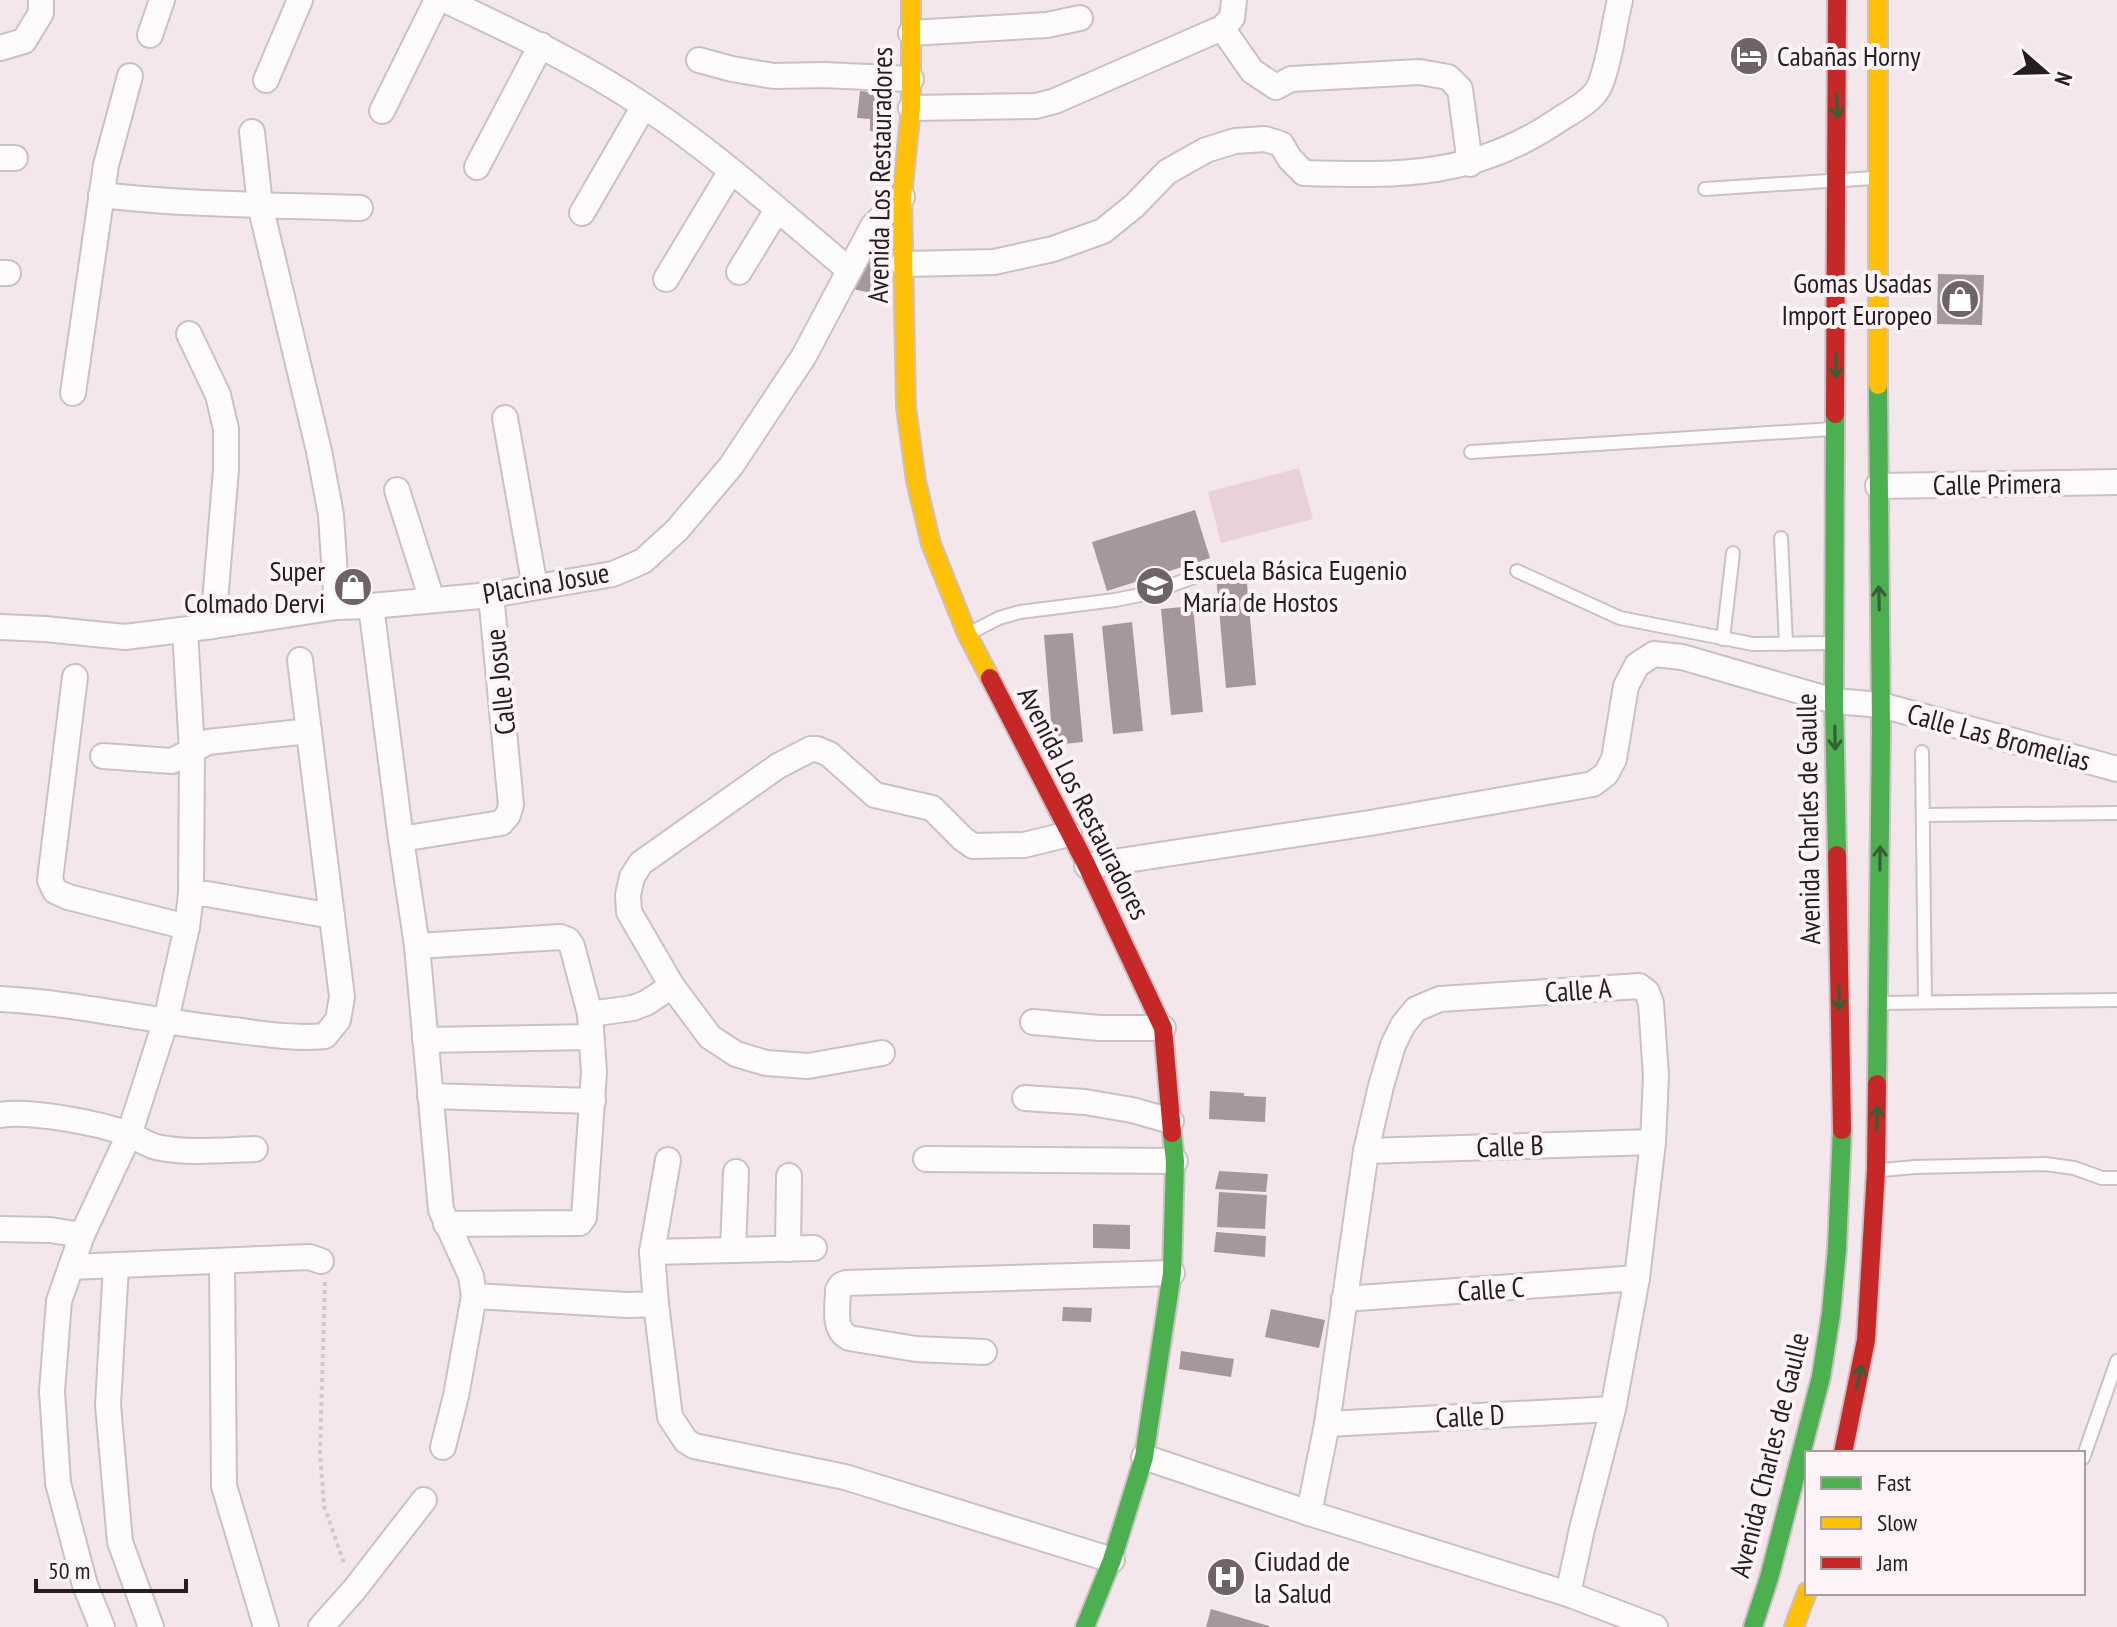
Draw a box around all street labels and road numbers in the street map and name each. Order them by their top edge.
street label: Avenida Los Restauradores [859,46,900,304]
street label: Calle Primera [1932,464,2062,503]
street label: Placina Josue [480,553,612,612]
street label: Calle Josue [476,627,523,737]
street label: Avenida Los Restauradores [1010,680,1159,925]
street label: Avenida Charles de Gaulle [1787,693,1828,945]
street label: Calle Las Bromelias [1904,694,2095,779]
street label: Calle A [1543,969,1613,1010]
street label: Calle B [1476,1126,1544,1165]
street label: Calle C [1456,1268,1526,1309]
street label: Avenida Charles de Gaulle [1720,1328,1817,1581]
street label: Calle D [1435,1395,1505,1436]

